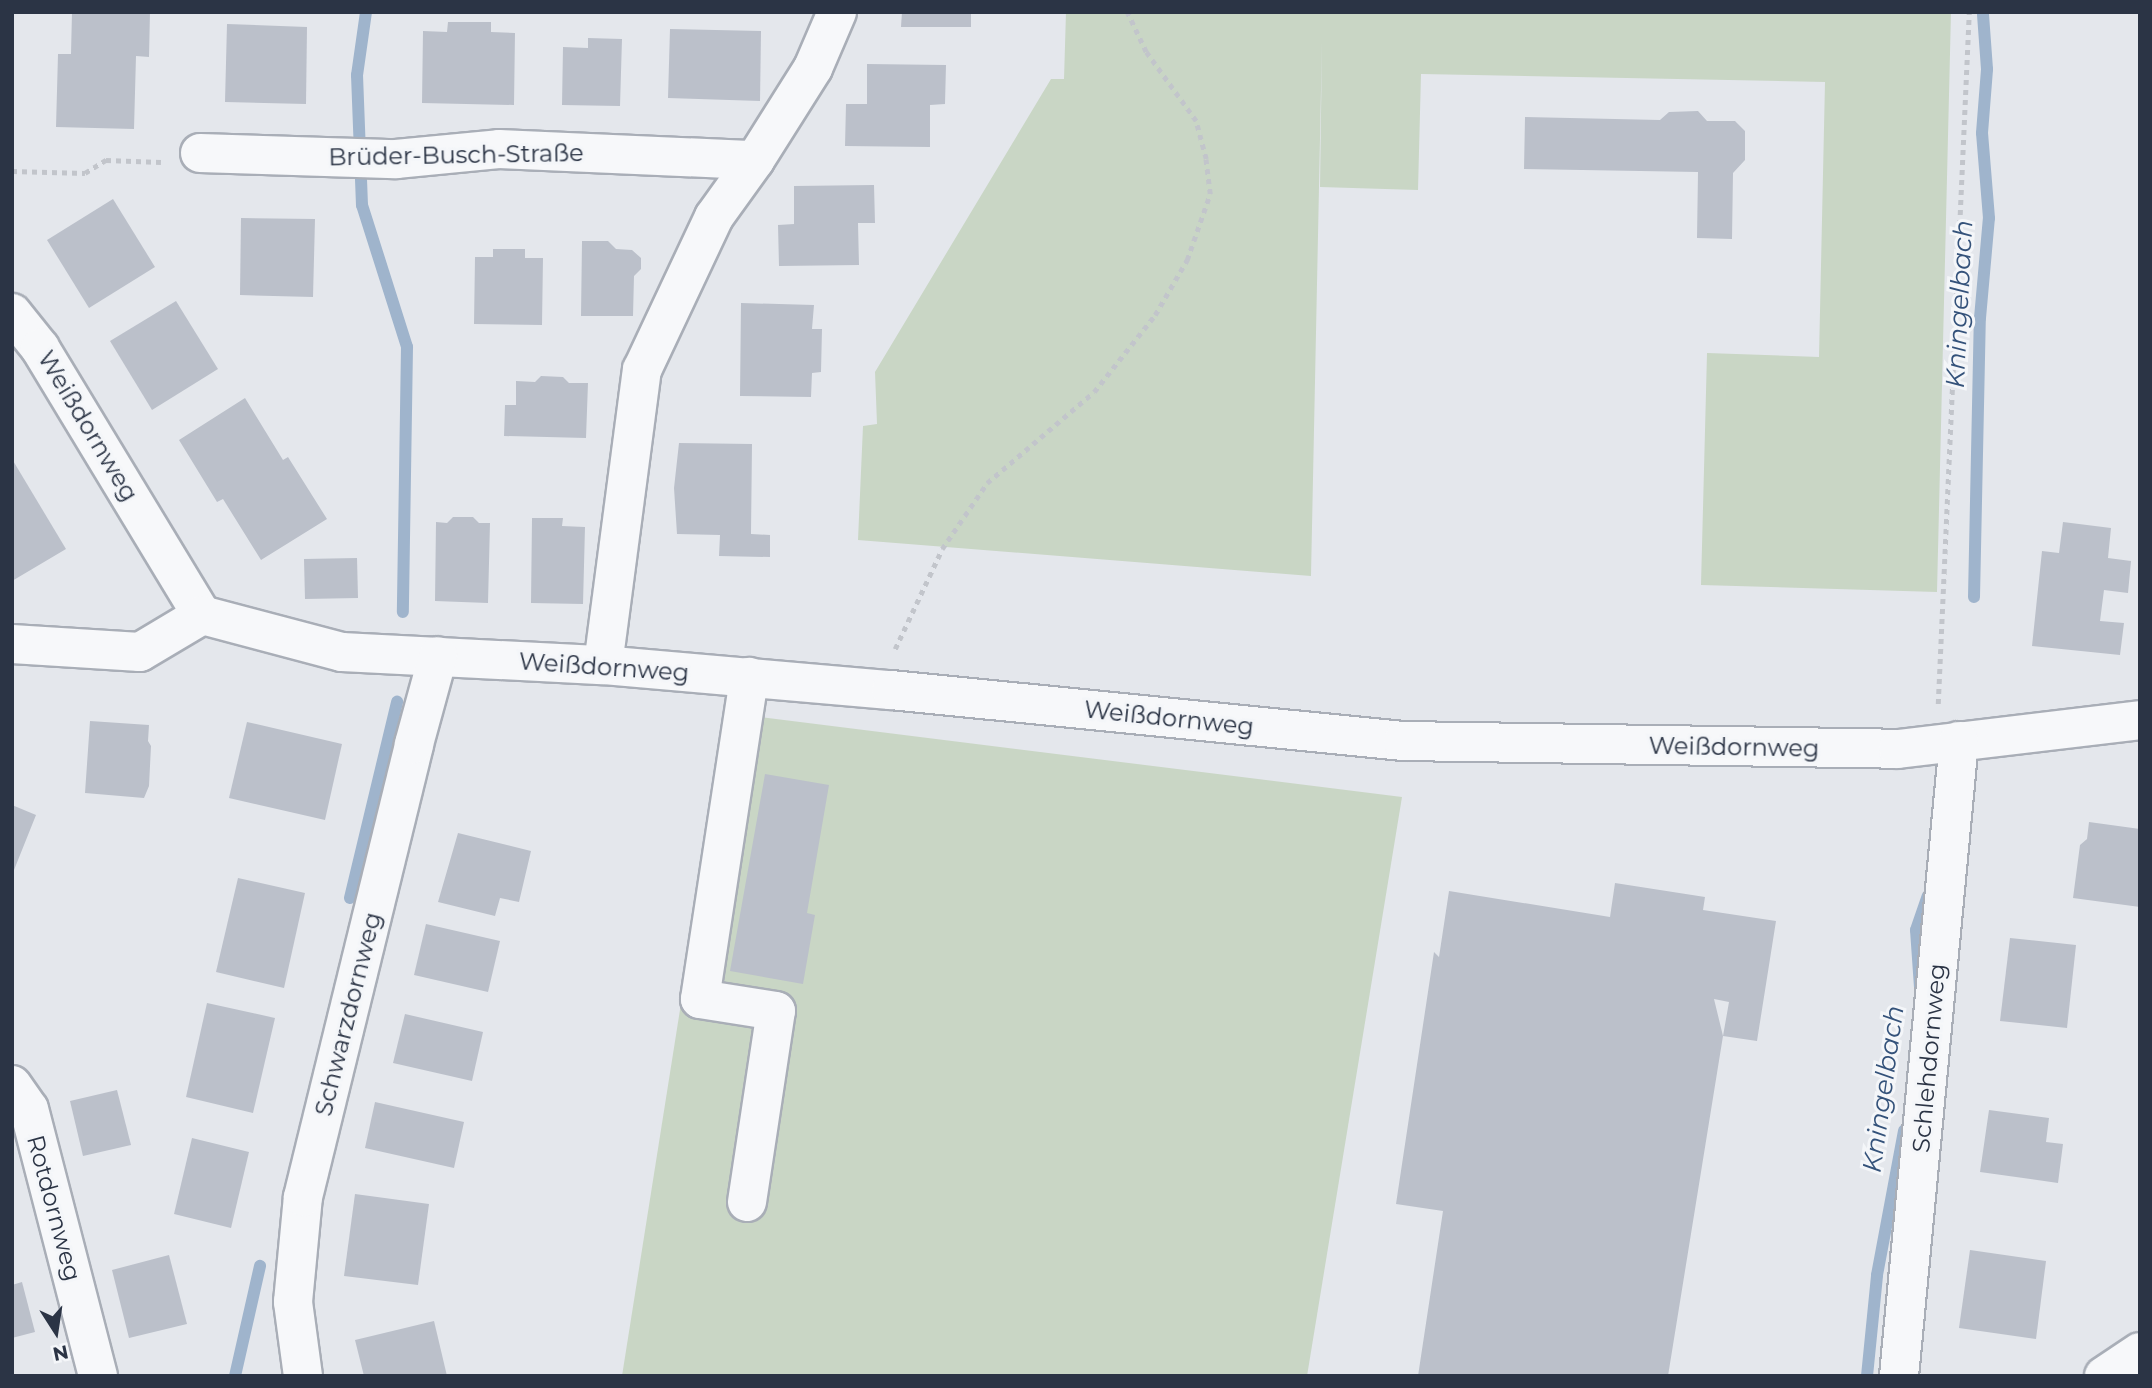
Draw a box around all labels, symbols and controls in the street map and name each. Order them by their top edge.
street label: Brüder-Busch-Straße [328,138,584,172]
water label: Kningelbach [1940,219,1980,389]
street label: Weißdornweg [32,345,144,507]
street label: Weißdornweg [518,647,690,687]
street label: Weißdornweg [1083,695,1255,741]
street label: Weißdornweg [1648,731,1820,763]
street label: Schwarzdornweg [309,909,387,1119]
street label: Schlehdornweg [1906,962,1952,1154]
water label: Kningelbach [1857,1004,1911,1174]
street label: Rotdornweg [21,1132,87,1284]
north arrow [21,1297,91,1367]
text: N [51,1340,70,1366]

